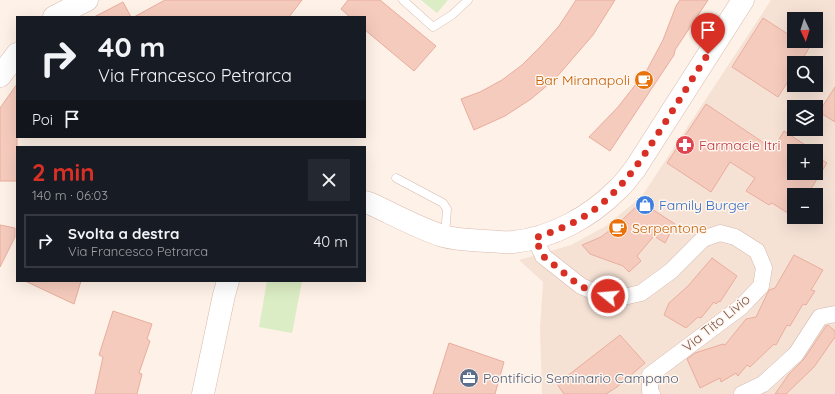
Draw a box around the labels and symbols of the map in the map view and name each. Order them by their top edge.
north arrow [787,12,823,48]
pin [691,13,725,54]
cafe icon: Bar Miranapoli [633,69,655,91]
place label: Bar Miranapoli [535,71,630,89]
pharmacy icon: Farmacie Itri [674,134,696,156]
place label: Farmacie Itri [699,136,780,154]
shop icon: Family Burger [634,194,656,216]
place label: Family Burger [659,196,750,214]
cafe icon: Serpentone [607,217,629,239]
place label: Serpentone [632,219,707,237]
position arrow [587,275,629,317]
street label: Via Tito Livio [678,290,754,356]
office icon: Pontificio Seminario Campano [458,367,480,389]
place label: Pontificio Seminario Campano [483,369,679,387]

